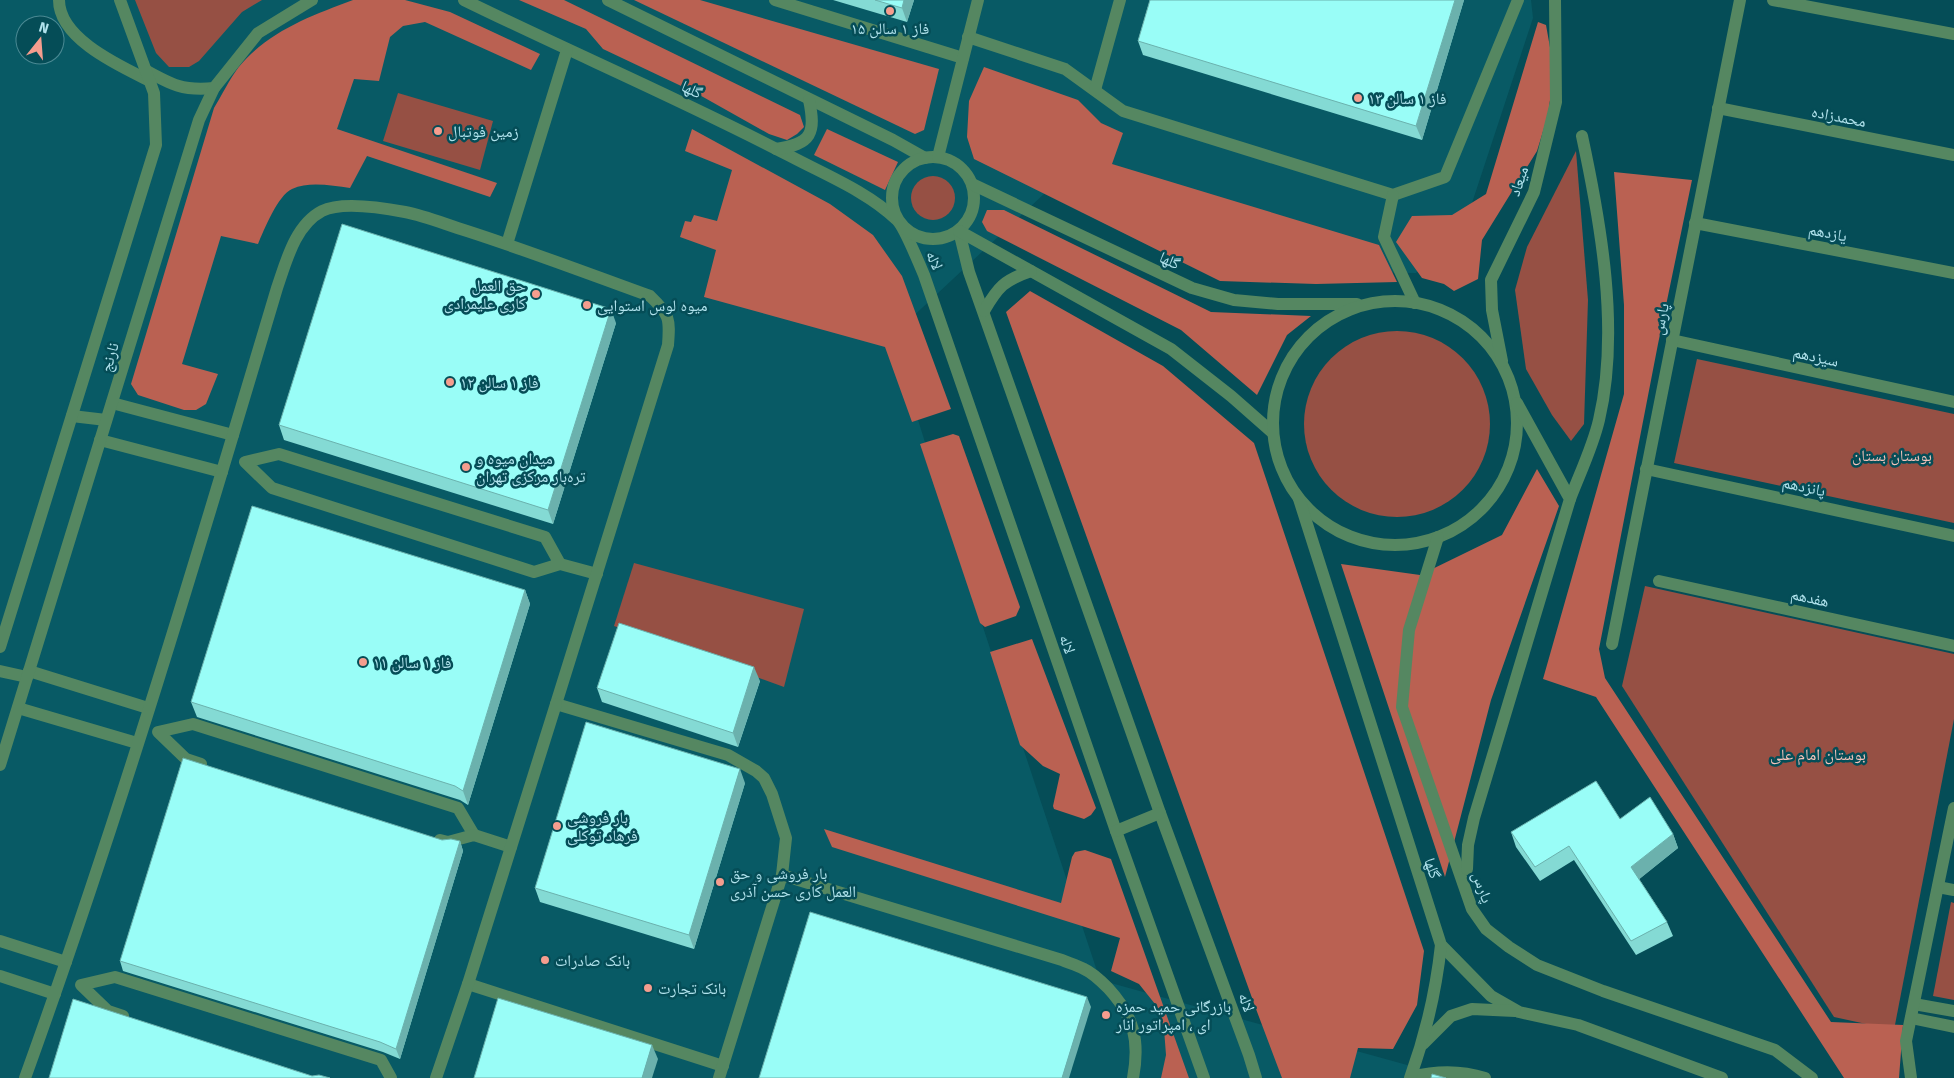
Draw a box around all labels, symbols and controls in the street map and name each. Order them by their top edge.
marker: فاز ۱ سالن ۱۵ [884,5,896,17]
north arrow [15,15,65,65]
text: N [37,19,51,38]
place label: فاز ۱ سالن ۱۵ [851,19,929,39]
street label: گلها [678,76,706,103]
place label: فاز ۱ سالن ۱۳ [1368,89,1447,109]
marker: فاز ۱ سالن ۱۳ [1352,92,1364,104]
street label: محمدزاده [1810,102,1868,131]
place label: زمین فوتبال [448,122,519,142]
marker: زمین فوتبال [432,125,444,137]
street label: میعاد [1505,164,1532,199]
street label: یازدهم [1807,219,1849,247]
street label: گلها [1156,247,1184,274]
street label: لاله [922,248,947,273]
place label: حق العمل کاری علیمرادی [444,276,526,314]
marker: حق العمل کاری علیمرادی [530,288,542,300]
place label: میوه لوس استوایی [597,296,708,316]
marker: میوه لوس استوایی [581,299,593,311]
street label: پارس [1648,301,1674,337]
street label: نارنج [96,340,124,374]
street label: سیزدهم [1791,342,1840,372]
place label: فاز ۱ سالن ۱۲ [460,373,539,393]
marker: فاز ۱ سالن ۱۲ [444,376,456,388]
park label: بوستان بستان [1852,446,1932,466]
place label: میدان میوه و تره‌بار مرکزی تهران [476,449,586,487]
marker: میدان میوه و تره‌بار مرکزی تهران [460,461,472,473]
street label: پانزدهم [1780,473,1827,501]
street label: هفدهم [1789,584,1831,612]
street label: لاله [1055,632,1080,656]
place label: فاز ۱ سالن ۱۱ [373,653,452,673]
marker: فاز ۱ سالن ۱۱ [357,656,369,668]
park label: بوستان امام علی [1770,745,1866,765]
place label: بار فروشی فرهاد توکلی [567,808,638,846]
marker: بار فروشی فرهاد توکلی [551,820,563,832]
street label: گلها [1420,855,1445,881]
place label: بار فروشی و حق العمل کاری حسن آذری [730,864,856,902]
street label: پارس [1467,869,1497,906]
marker: بار فروشی و حق العمل کاری حسن آذری [714,876,726,888]
place label: بانک صادرات [555,951,630,970]
marker: بانک صادرات [539,954,551,966]
place label: بانک تجارت [658,979,726,998]
marker: بانک تجارت [642,982,654,994]
street label: لاله [1234,990,1259,1014]
place label: بازرگانی حمید حمزه ای ، امپراتور انار [1115,997,1231,1035]
marker: بازرگانی حمید حمزه ای ، امپراتور انار [1100,1009,1112,1021]

